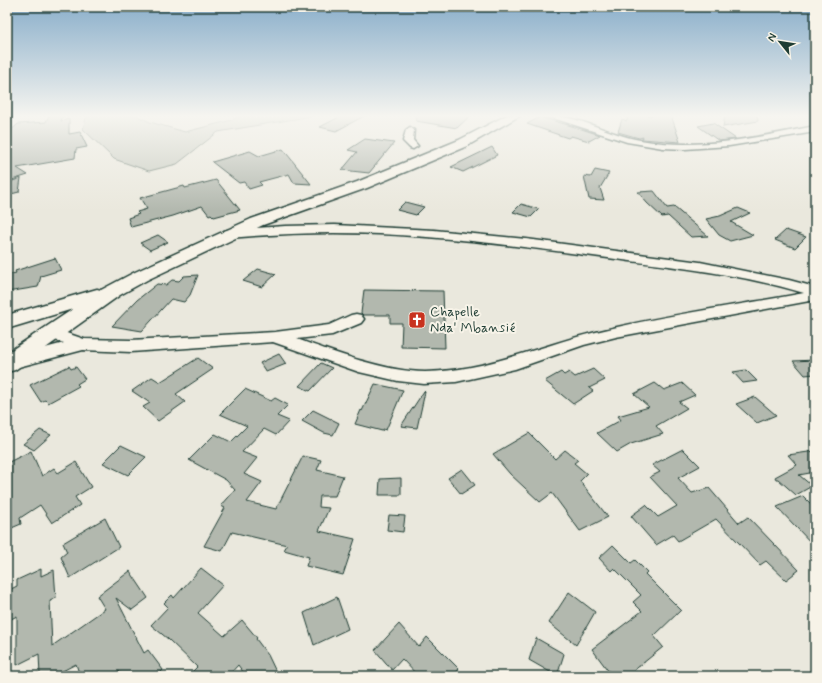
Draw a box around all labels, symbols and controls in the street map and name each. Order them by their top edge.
north arrow [760,22,800,62]
text: N [764,31,780,44]
place label: Chapelle Nda' Mbansié [430,303,515,337]
church icon: Chapelle Nda' Mbansié [407,310,427,330]

